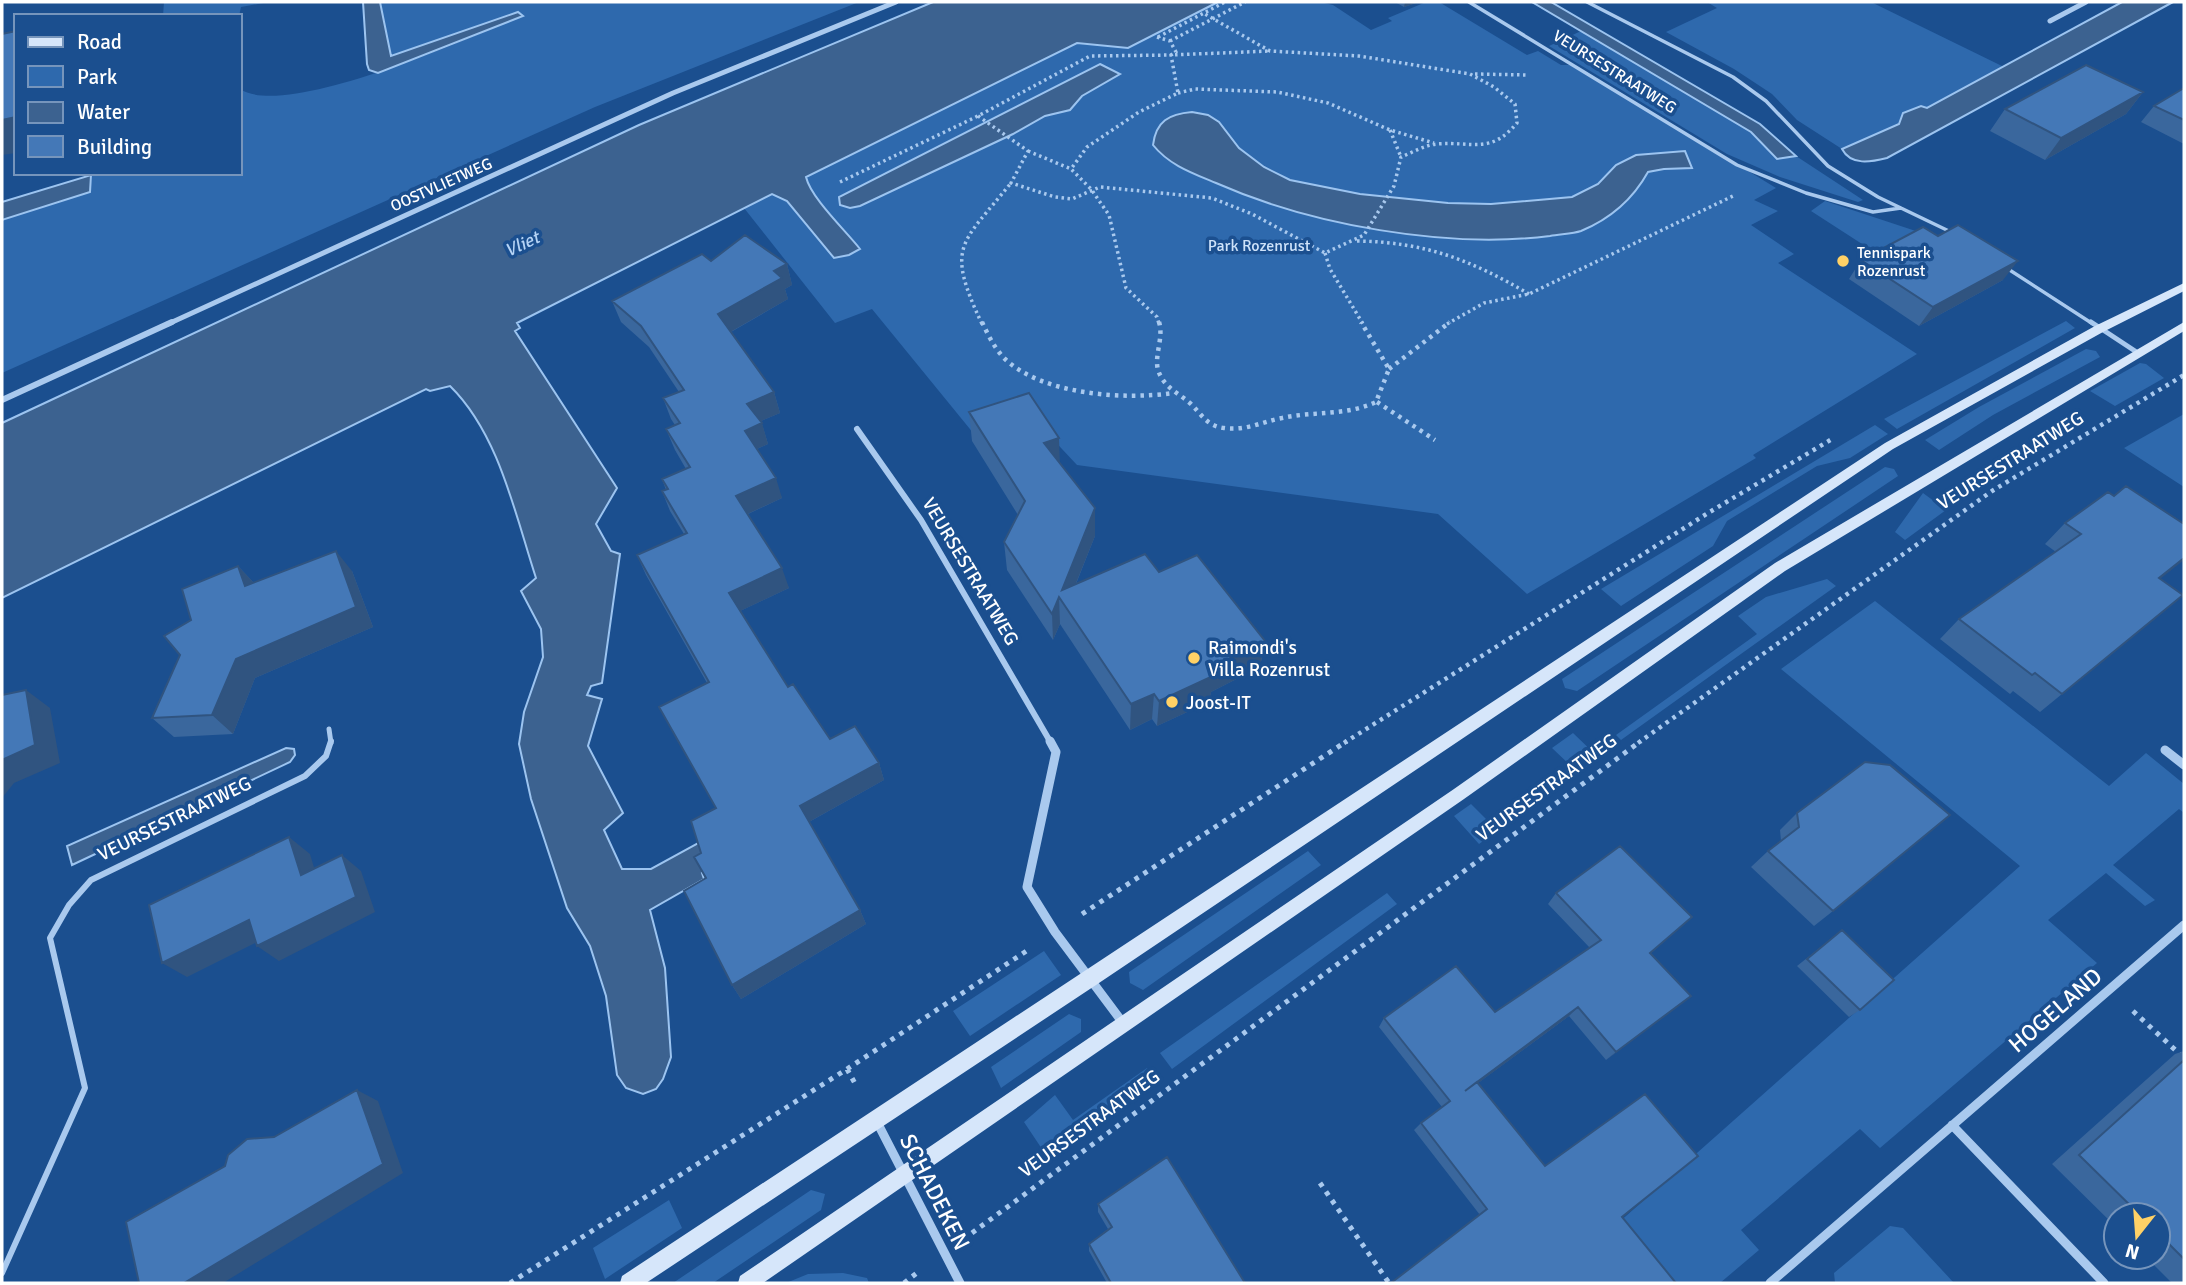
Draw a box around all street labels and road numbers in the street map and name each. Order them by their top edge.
street label: VEURSESTRAATWEG [1549,26,1680,118]
street label: OOSTVLIETWEG [387,154,495,216]
street label: VEURSESTRAATWEG [1933,406,2088,516]
street label: VEURSESTRAATWEG [917,493,1024,650]
street label: VEURSESTRAATWEG [1471,729,1622,847]
street label: VEURSESTRAATWEG [94,771,255,867]
street label: HOGELAND [2002,962,2108,1059]
street label: VEURSESTRAATWEG [1014,1065,1165,1183]
street label: SCHADEKEN [893,1129,976,1255]

